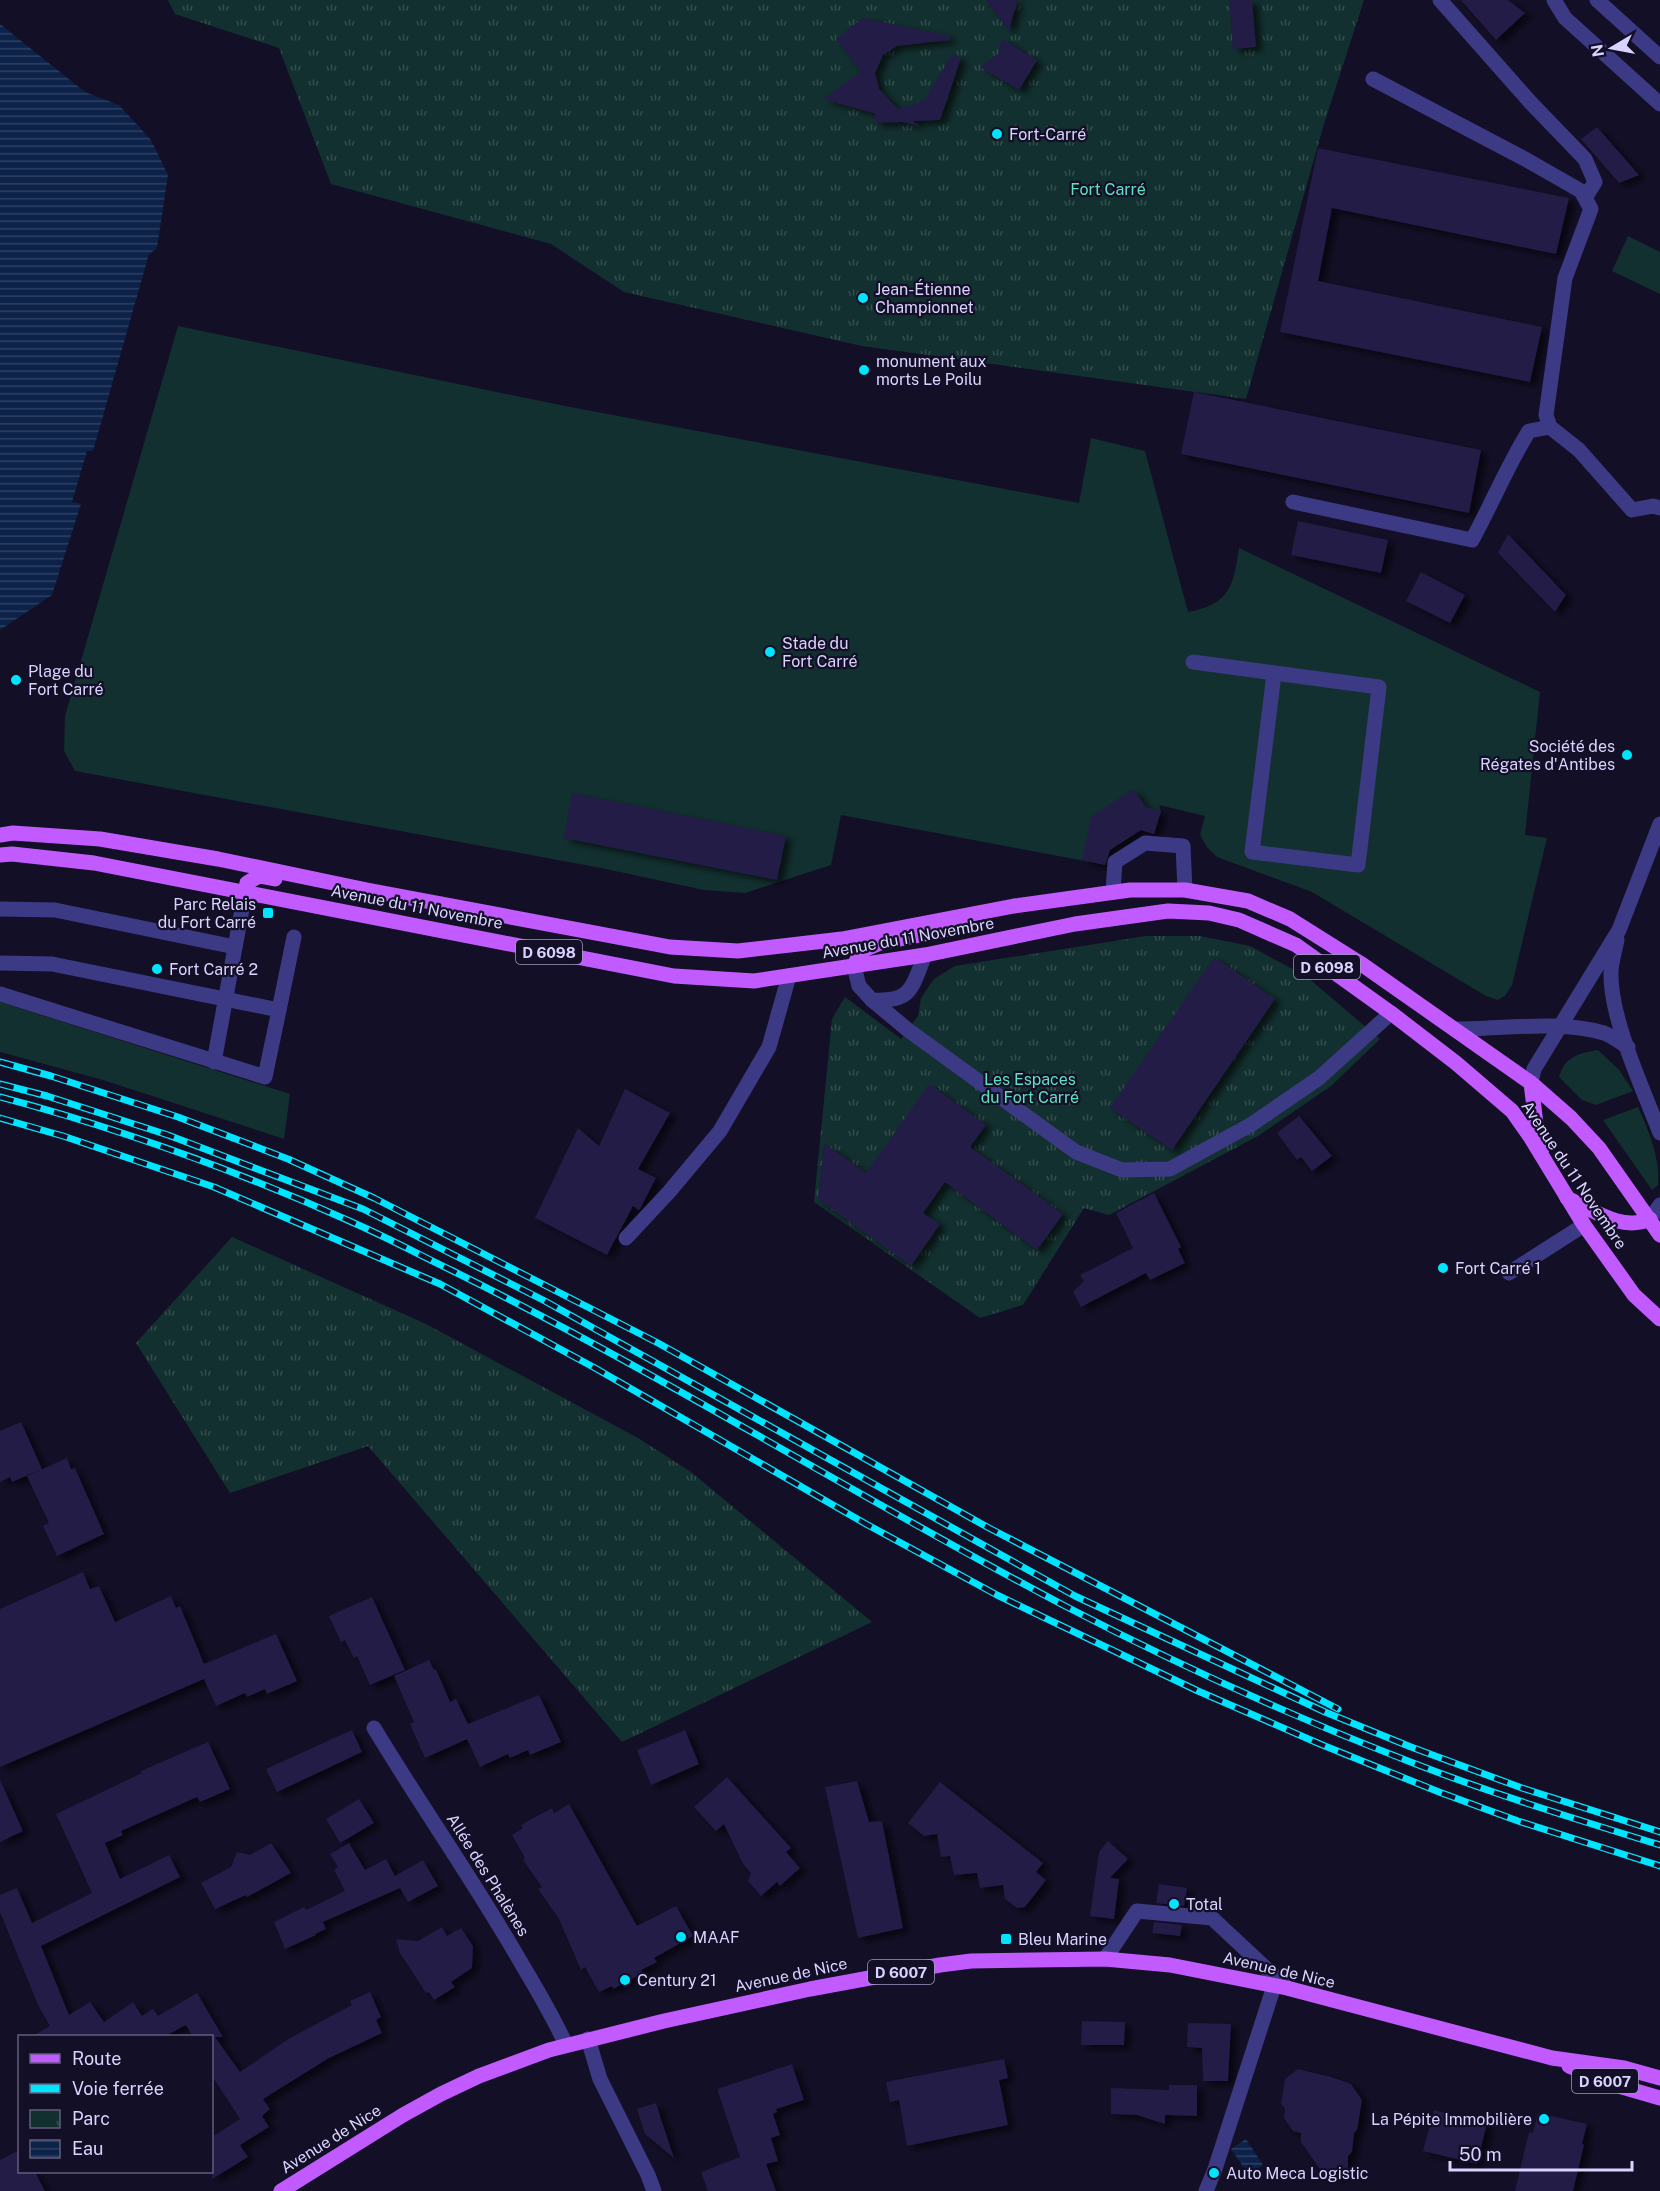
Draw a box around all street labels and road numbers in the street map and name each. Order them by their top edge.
street label: Avenue du 11 Novembre [330,881,504,933]
street label: Avenue du 11 Novembre [820,913,996,963]
road number: D 6098 [516,940,582,964]
road number: D 6098 [1294,955,1360,979]
street label: Avenue du 11 Novembre [1517,1097,1631,1253]
street label: Allée des Phalènes [443,1810,533,1940]
street label: Avenue de Nice [1221,1948,1337,1992]
street label: Avenue de Nice [733,1954,849,1996]
road number: D 6007 [868,1960,934,1984]
road number: D 6007 [1572,2069,1638,2093]
street label: Avenue de Nice [277,2101,385,2177]

